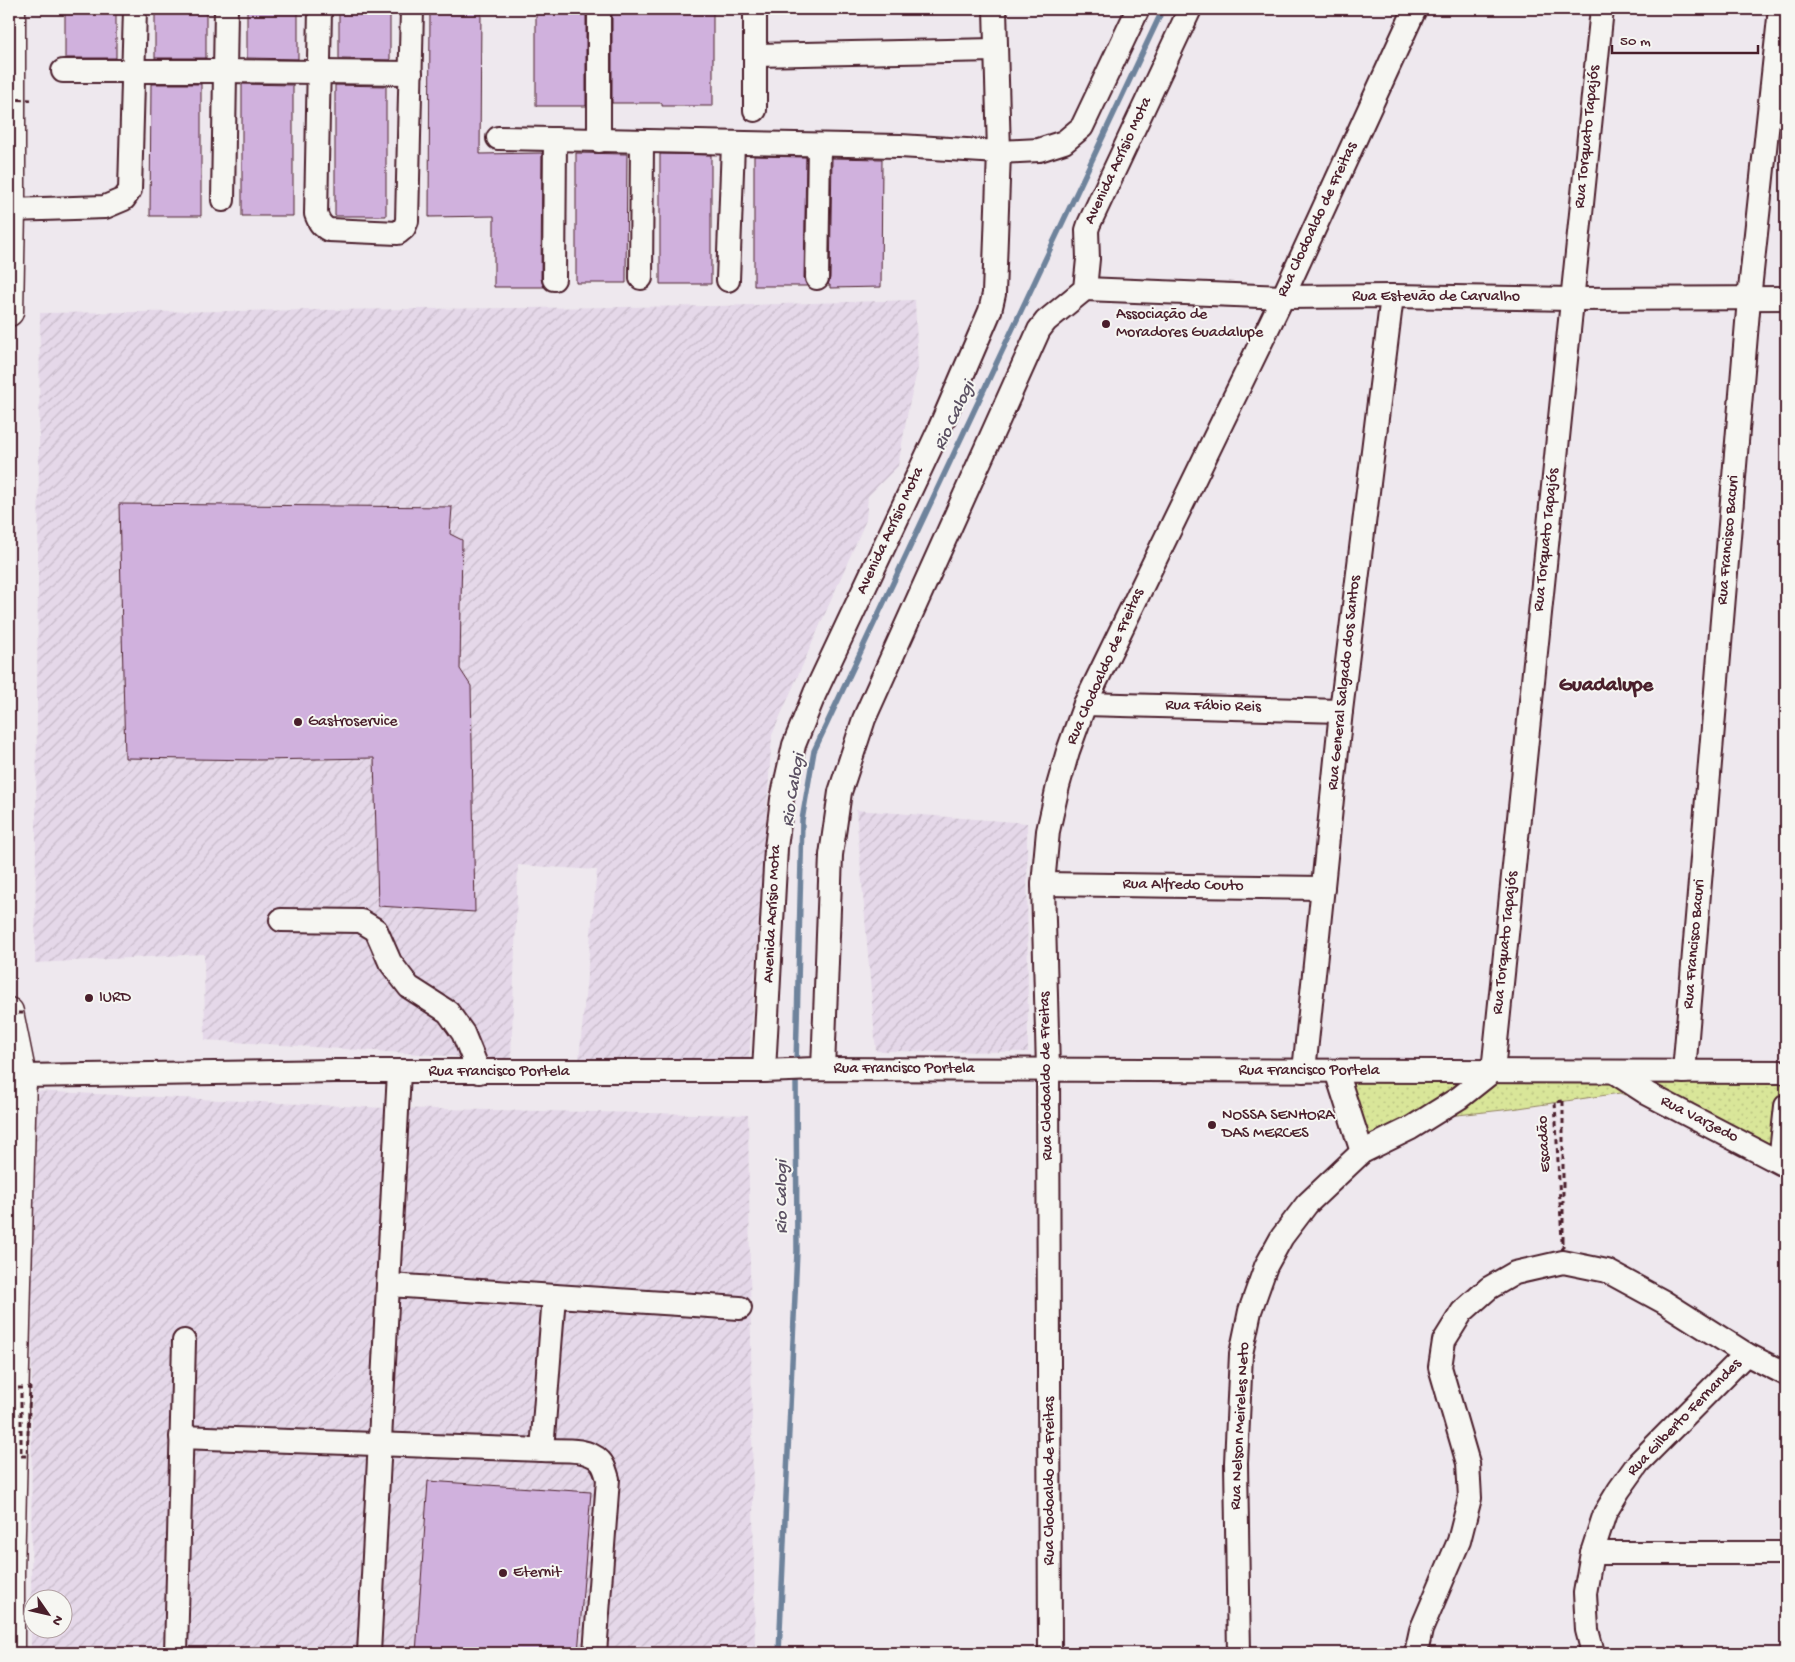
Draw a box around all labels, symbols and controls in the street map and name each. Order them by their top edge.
scale bar [1612,22,1759,54]
text: 50 m [1620,33,1651,51]
street label: Rua Torquato Tapajós [1571,63,1605,210]
street label: Avenida Acrísio Mota [1081,93,1157,228]
street label: Rua Clodoaldo de Freitas [1274,138,1363,301]
street label: Rua Estevão de Carvalho [1352,288,1520,307]
place label: Associação de Moradores Guadalupe [1116,306,1264,343]
marker: Associação de Moradores Guadalupe [1100,318,1112,330]
water label: Rio Calogi [930,376,981,454]
street label: Avenida Acrísio Mota [853,463,929,598]
street label: Rua Torquato Tapajós [1530,466,1564,613]
street label: Rua Francisco Bacuri [1714,474,1744,606]
street label: Rua General Salgado dos Santos [1324,574,1366,791]
street label: Rua Clodoaldo de Freitas [1063,585,1149,748]
district label: Guadalupe [1559,674,1654,699]
street label: Rua Fábio Reis [1165,697,1262,717]
place label: Gastroservice [308,713,398,732]
marker: Gastroservice [292,716,304,728]
water label: Rio Calogi [778,750,810,828]
street label: Avenida Acrísio Mota [760,843,786,983]
street label: Rua Torquato Tapajós [1489,869,1523,1016]
street label: Rua Alfredo Couto [1122,875,1244,897]
street label: Rua Francisco Bacuri [1680,878,1710,1010]
place label: IURD [99,989,131,1008]
street label: Rua Clodoaldo de Freitas [1036,990,1058,1161]
marker: IURD [83,992,95,1004]
street label: Rua Francisco Portela [833,1060,976,1079]
street label: Rua Francisco Portela [1238,1062,1381,1081]
street label: Rua Francisco Portela [428,1063,571,1082]
street label: Rua Varzedo [1657,1092,1741,1148]
place label: NOSSA SENHORA DAS MERCES [1221,1107,1336,1144]
street label: Escadão [1534,1115,1556,1173]
marker: NOSSA SENHORA DAS MERCES [1206,1119,1218,1131]
water label: Rio Calogi [772,1158,793,1234]
street label: Rua Nelson Meireles Neto [1227,1342,1255,1510]
street label: Rua Gilberto Fernandes [1624,1354,1747,1481]
street label: Rua Clodoaldo de Freitas [1041,1395,1060,1565]
place label: Eternit [513,1564,562,1583]
marker: Eternit [497,1567,509,1579]
north arrow [22,1590,72,1640]
text: N [47,1611,66,1628]

